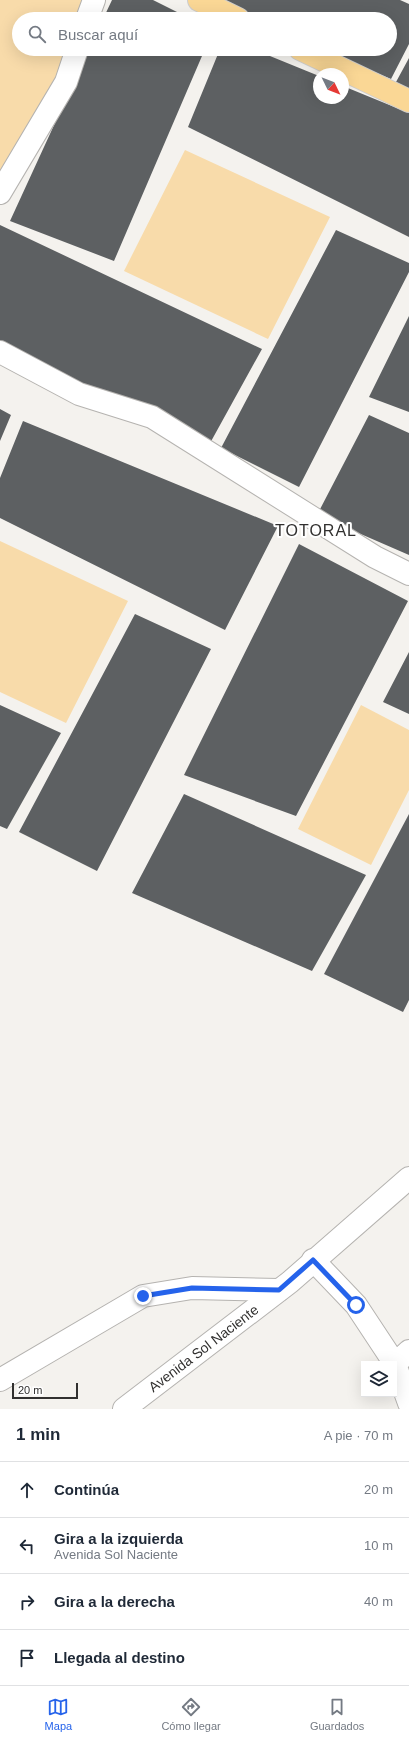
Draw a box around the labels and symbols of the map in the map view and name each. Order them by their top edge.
north arrow [313,68,349,104]
district label: TOTORAL [275,522,357,539]
route end [134,1287,152,1305]
route start [347,1296,365,1314]
street label: Avenida Sol Naciente [145,1301,262,1395]
scale bar [12,1381,78,1400]

